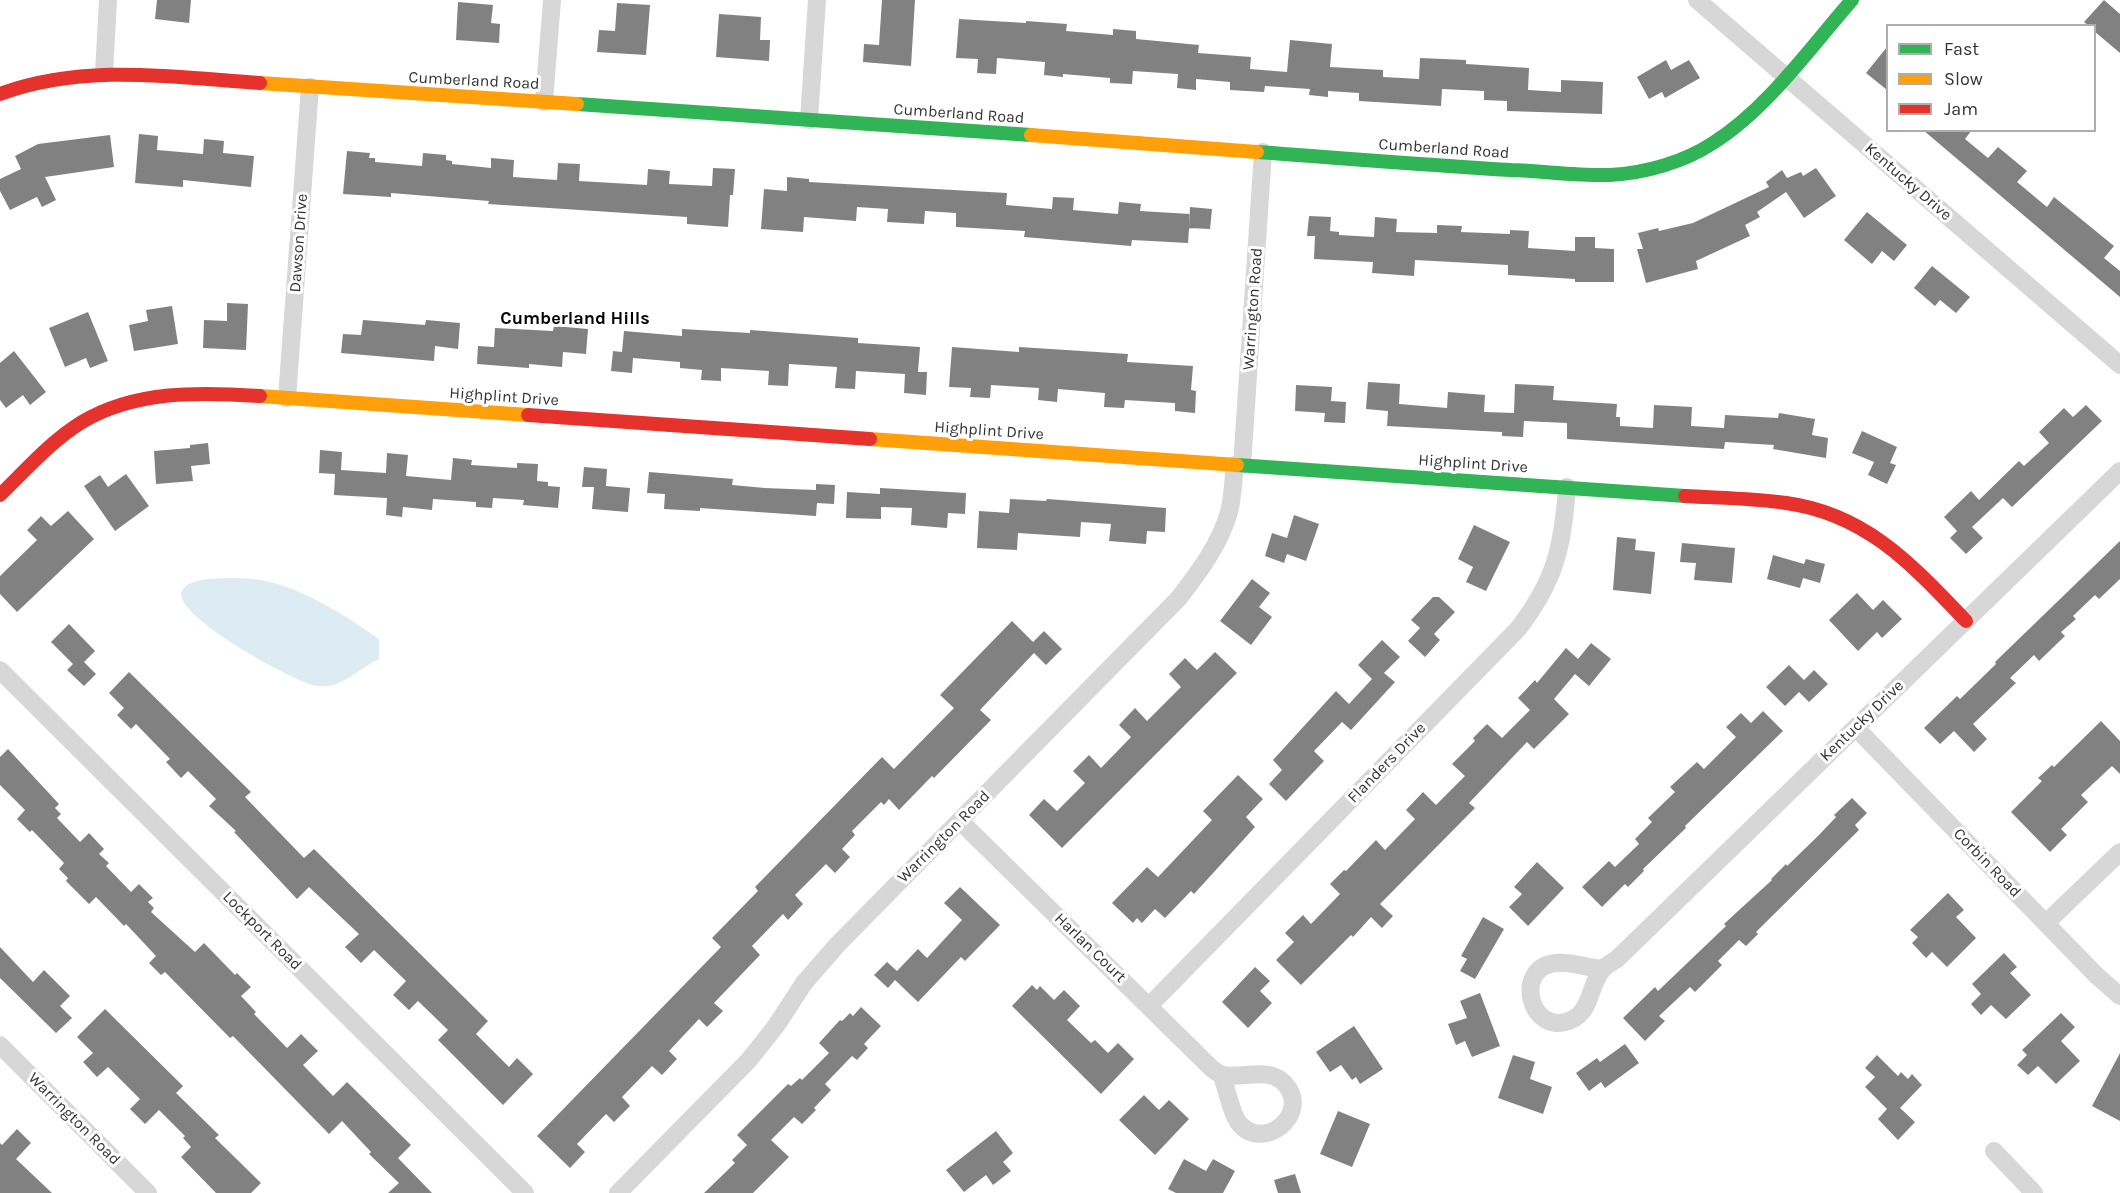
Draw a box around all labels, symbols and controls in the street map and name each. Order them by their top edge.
legend [1886,24,2096,132]
text: Fast [1944,38,1979,60]
street label: Cumberland Road [408,68,540,94]
text: Slow [1944,68,1983,90]
text: Jam [1944,98,1978,120]
street label: Cumberland Road [893,100,1025,128]
street label: Cumberland Road [1378,135,1510,163]
street label: Kentucky Drive [1861,139,1955,225]
street label: Dawson Drive [286,193,312,293]
street label: Warrington Road [1239,247,1267,371]
district label: Cumberland Hills [500,308,650,330]
street label: Highplint Drive [449,384,559,410]
street label: Highplint Drive [934,418,1044,444]
street label: Highplint Drive [1418,451,1528,477]
street label: Kentucky Drive [1816,676,1908,766]
street label: Flanders Drive [1344,719,1430,807]
street label: Warrington Road [894,787,994,887]
street label: Corbin Road [1949,824,2025,902]
street label: Lockport Road [218,887,306,975]
street label: Harlan Court [1050,909,1130,987]
street label: Warrington Road [24,1069,124,1169]

